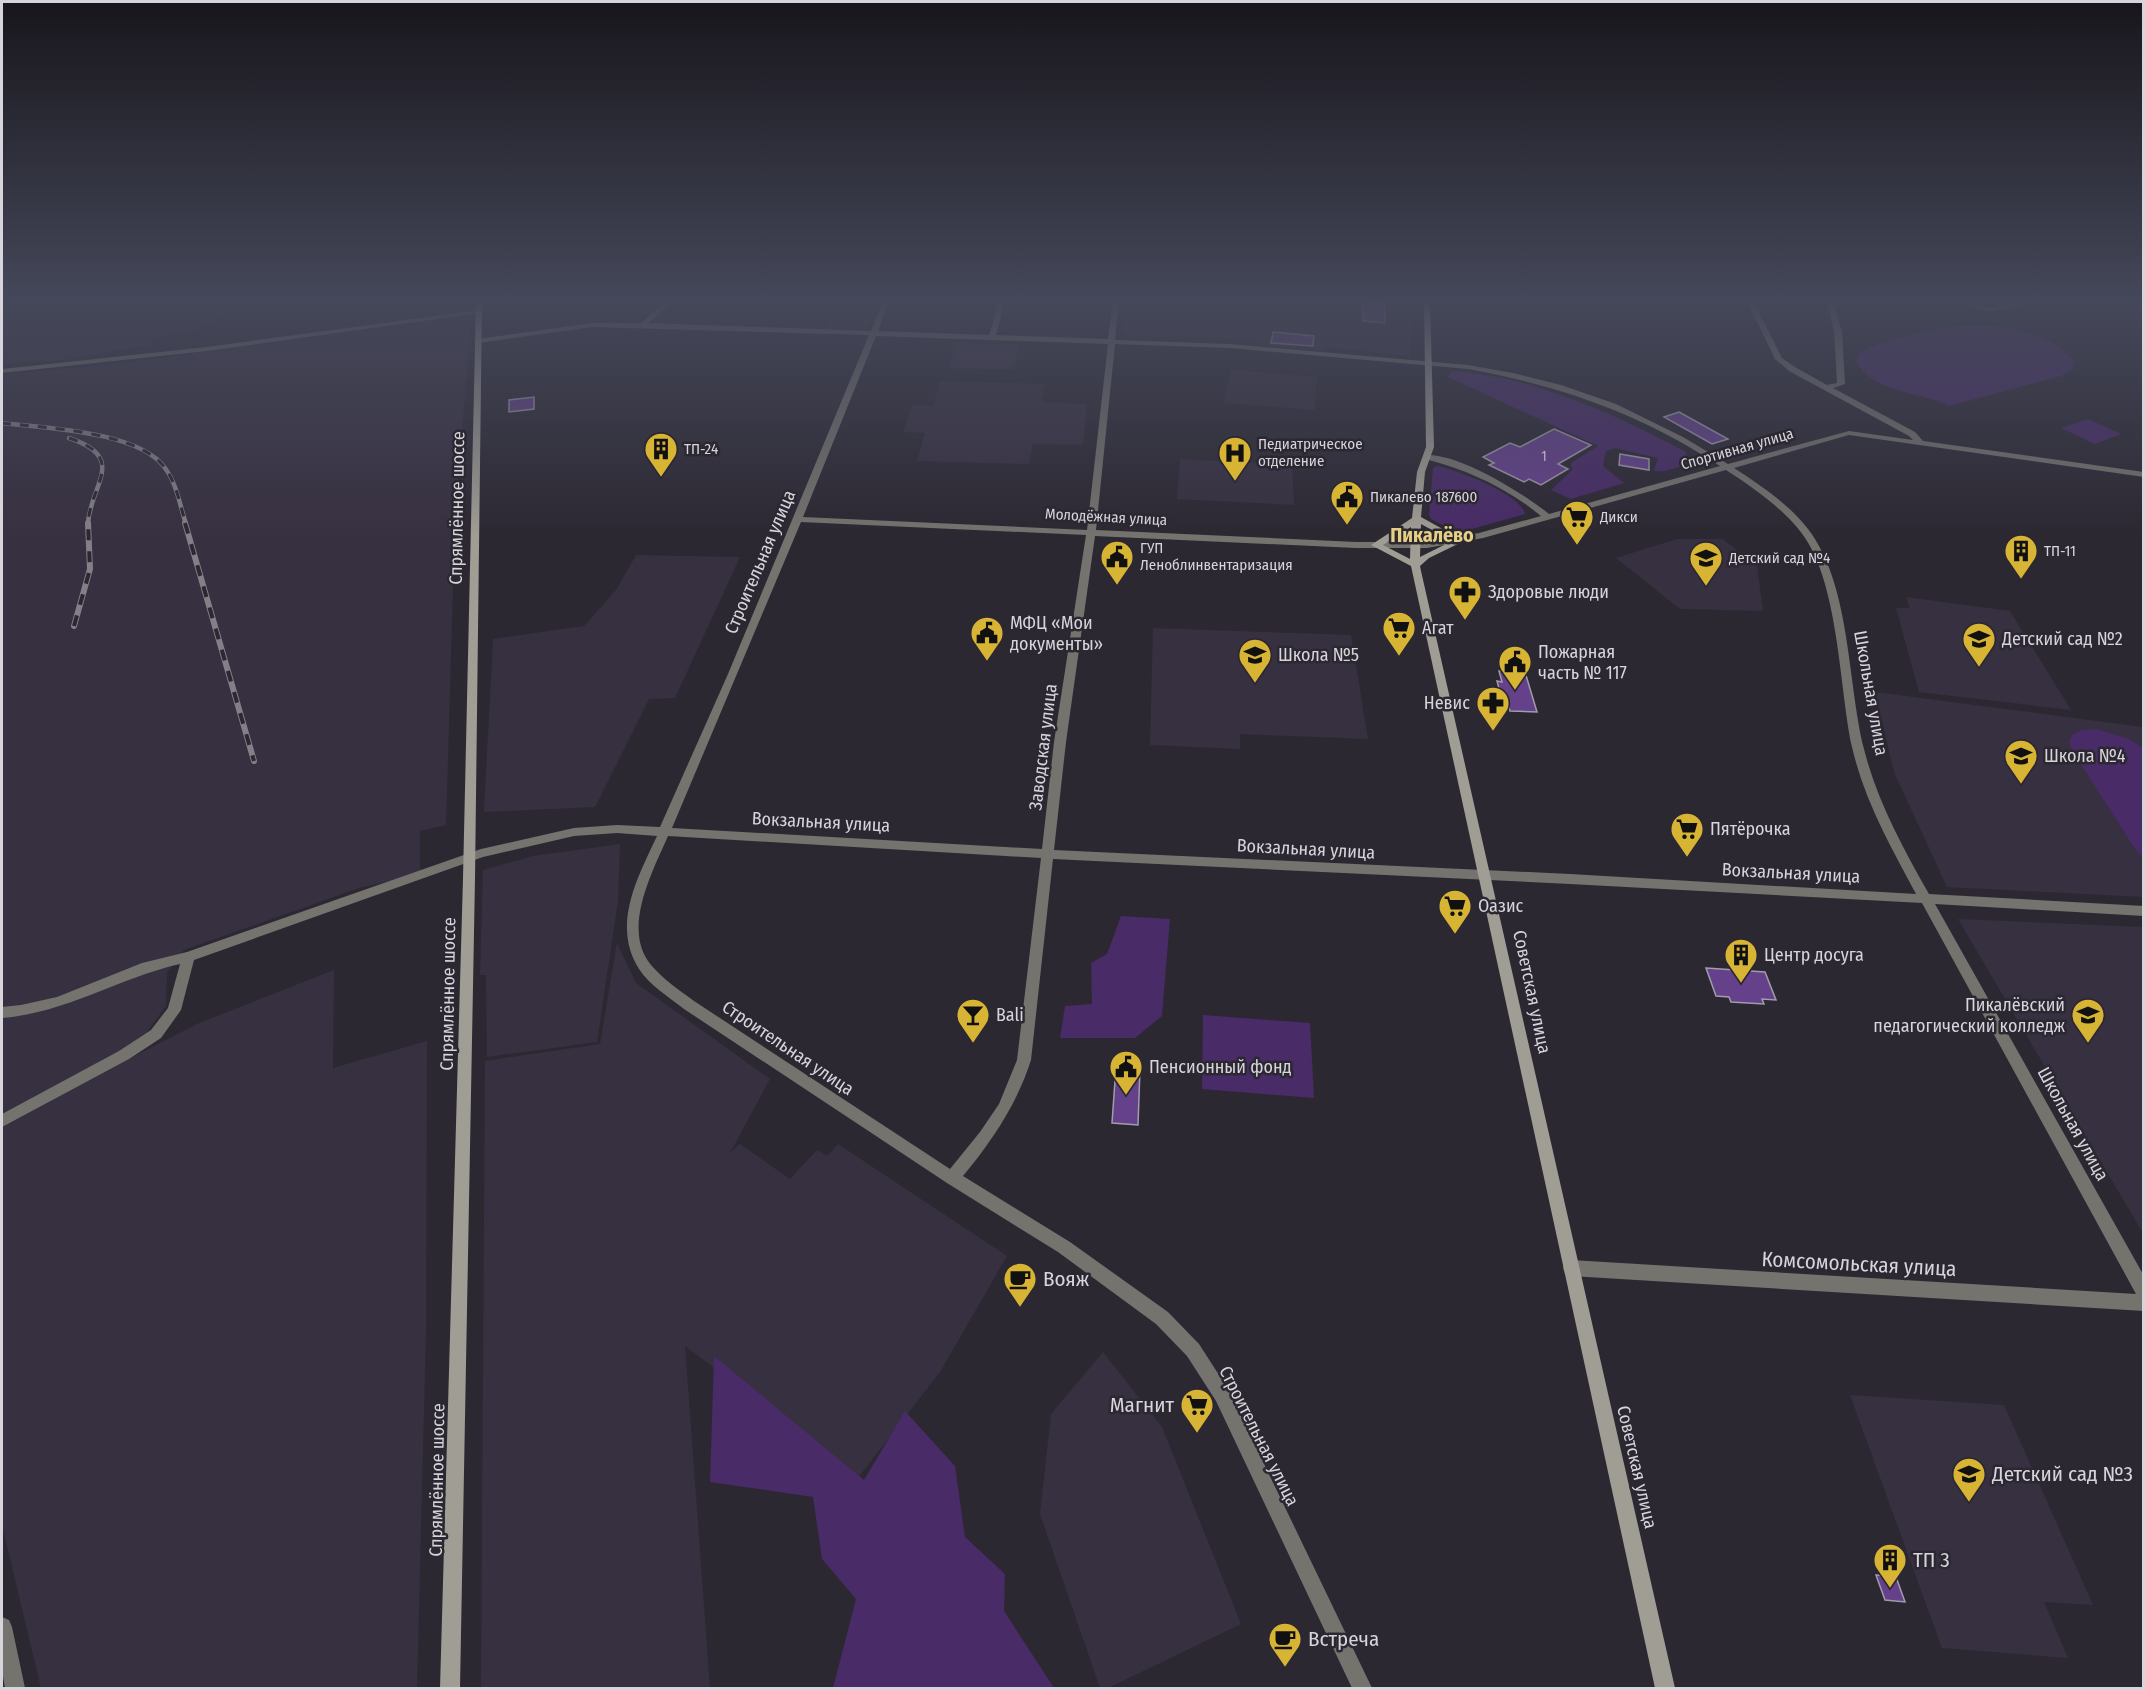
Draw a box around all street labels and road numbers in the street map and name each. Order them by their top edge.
street label: Спортивная улица [1679,424,1795,474]
street label: Спрямлённое шоссе [445,431,469,585]
street label: Строительная улица [720,487,800,637]
street label: Молодёжная улица [1045,505,1167,529]
street label: Школьная улица [1849,629,1893,757]
street label: Заводская улица [1024,682,1062,812]
street label: Вокзальная улица [751,807,891,837]
street label: Вокзальная улица [1236,834,1376,864]
street label: Вокзальная улица [1721,858,1861,888]
street label: Спрямлённое шоссе [436,917,460,1071]
street label: Советская улица [1508,928,1556,1056]
street label: Строительная улица [718,996,858,1100]
street label: Школьная улица [2033,1063,2113,1185]
street label: Комсомольская улица [1761,1246,1957,1282]
street label: Строительная улица [1214,1362,1304,1510]
street label: Спрямлённое шоссе [425,1403,449,1557]
street label: Советская улица [1612,1403,1662,1531]

